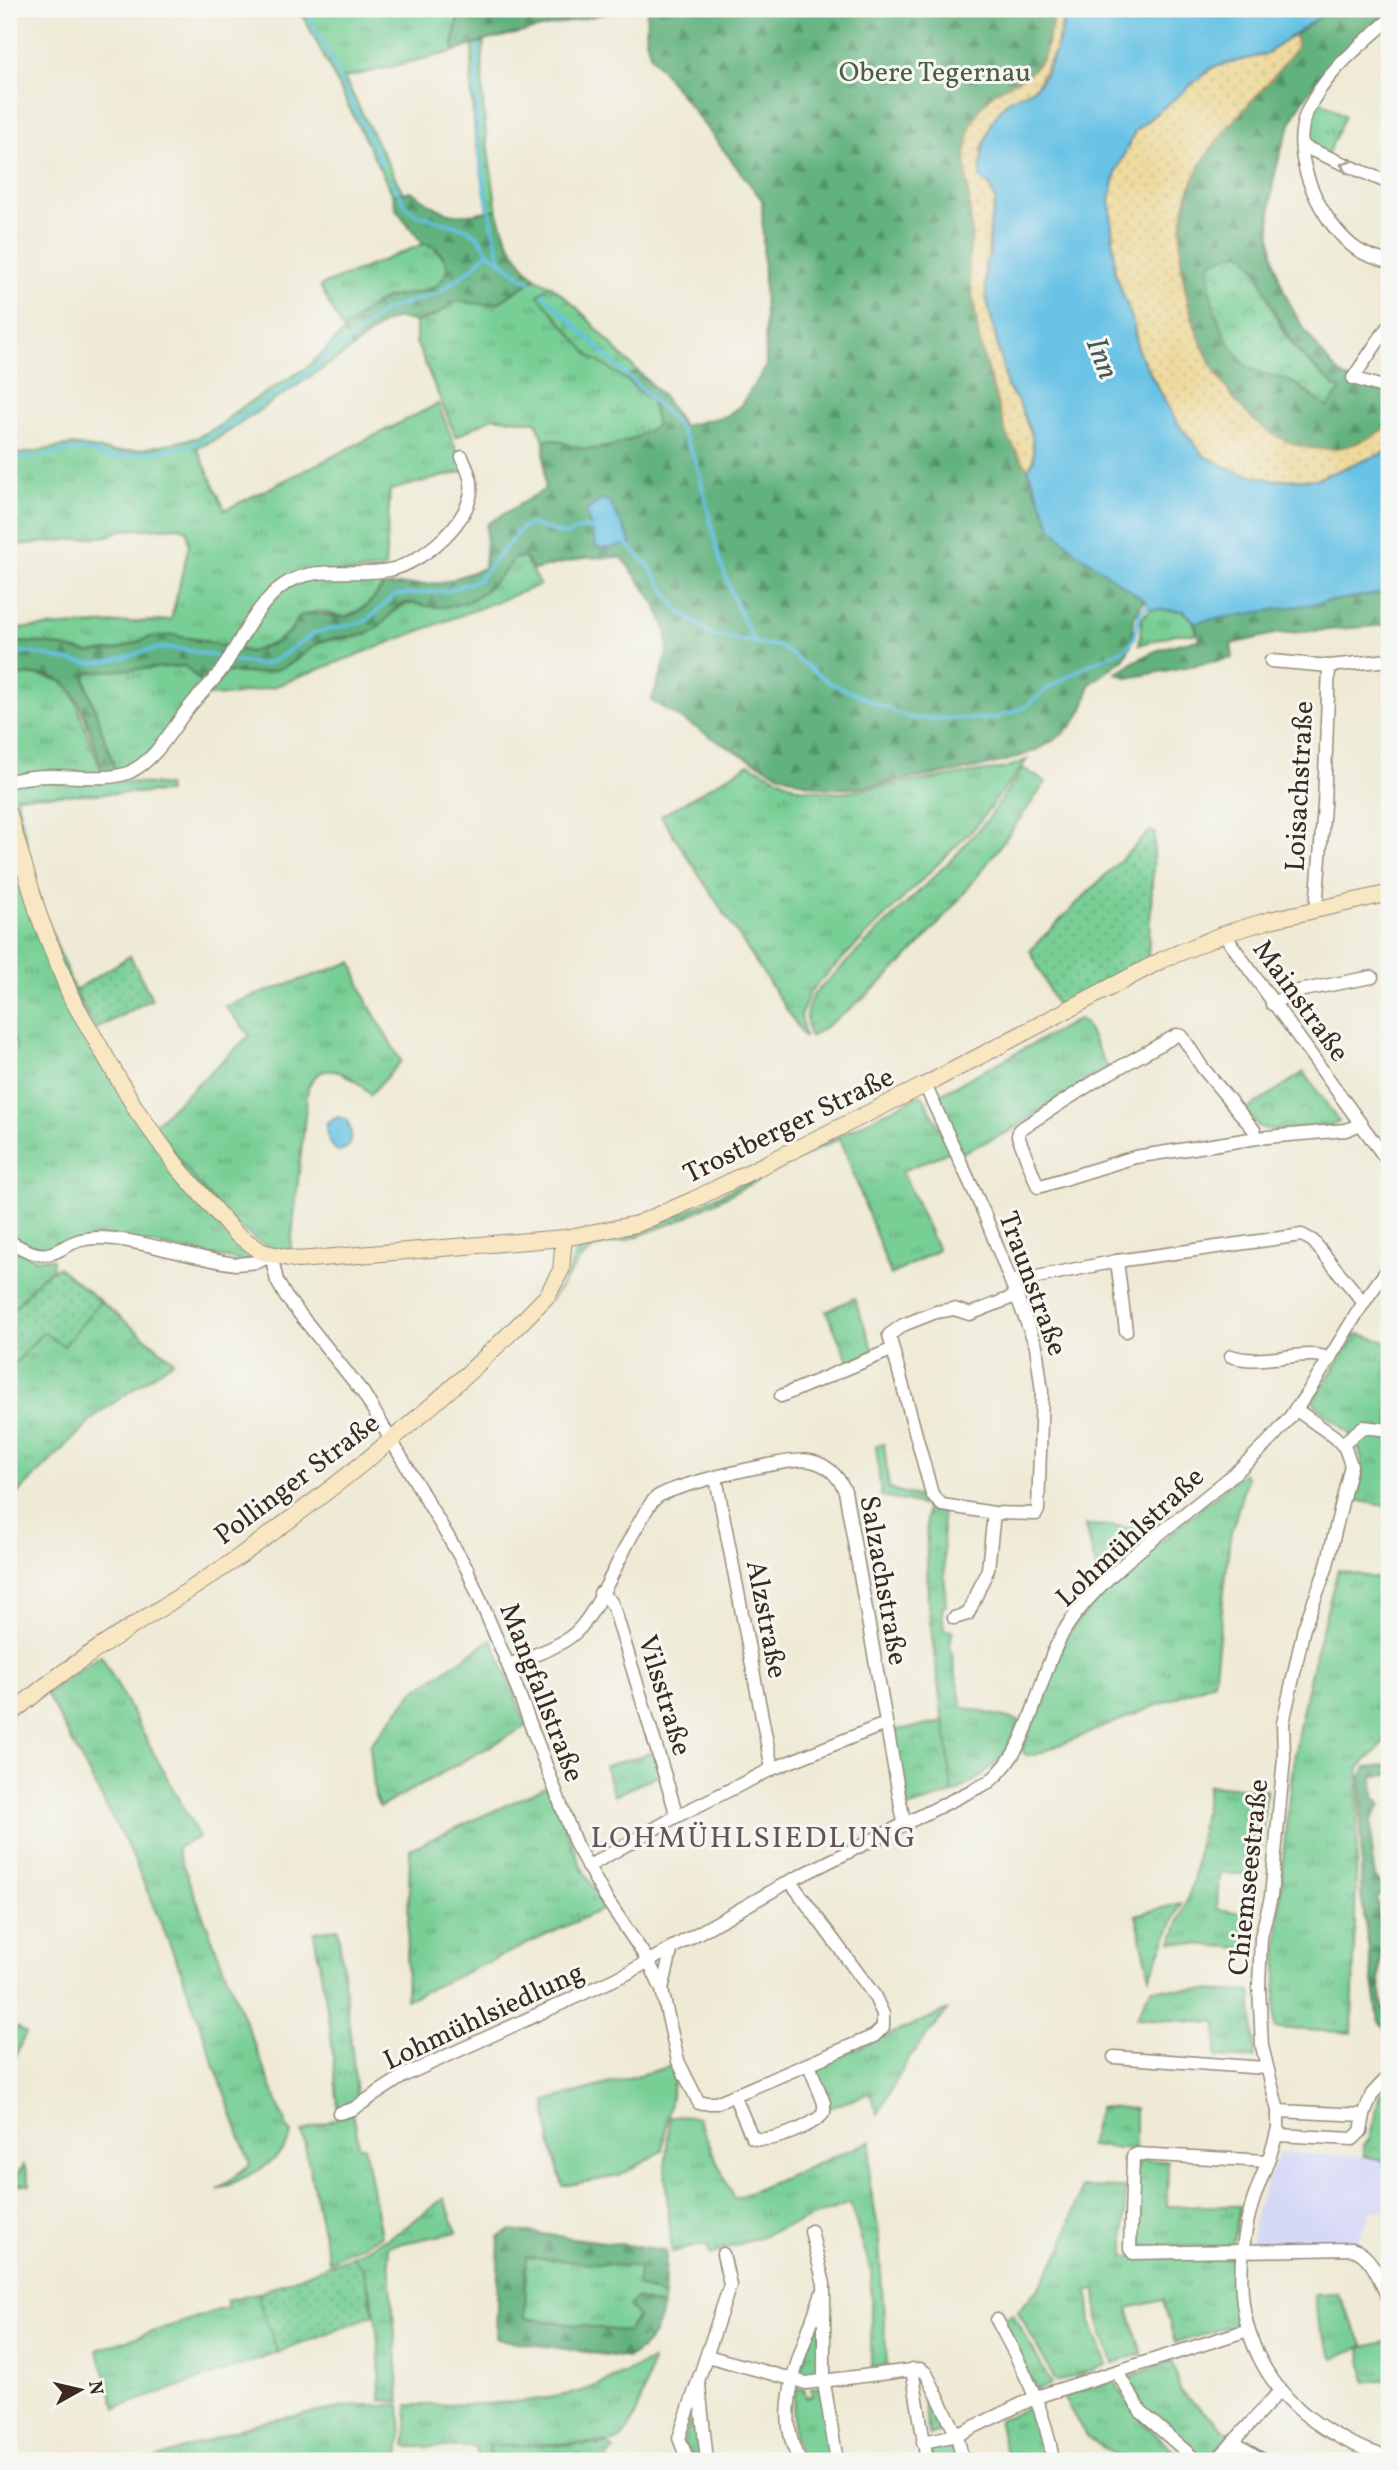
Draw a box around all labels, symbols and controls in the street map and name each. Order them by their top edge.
park label: Obere Tegernau [839,54,1031,93]
one-way arrow [1340,160,1352,174]
water label: Inn [1074,332,1128,386]
street label: Loisachstraße [1277,700,1324,873]
street label: Mainstraße [1242,932,1358,1071]
street label: Trostberger Straße [677,1058,901,1194]
street label: Traunstraße [988,1206,1076,1361]
street label: Pollinger Straße [207,1405,388,1555]
street label: Lohmühlstraße [1048,1459,1214,1617]
street label: Salzachstraße [848,1492,917,1668]
street label: Alzstraße [735,1557,796,1682]
street label: Mangfallstraße [489,1598,593,1788]
street label: Vilsstraße [627,1631,700,1761]
street label: Chiemseestraße [1220,1777,1279,1978]
district label: LOHMÜHLSIEDLUNG [590,1818,918,1860]
street label: Lohmühlsiedlung [377,1954,591,2081]
north arrow [46,2354,116,2424]
text: N [81,2379,109,2397]

